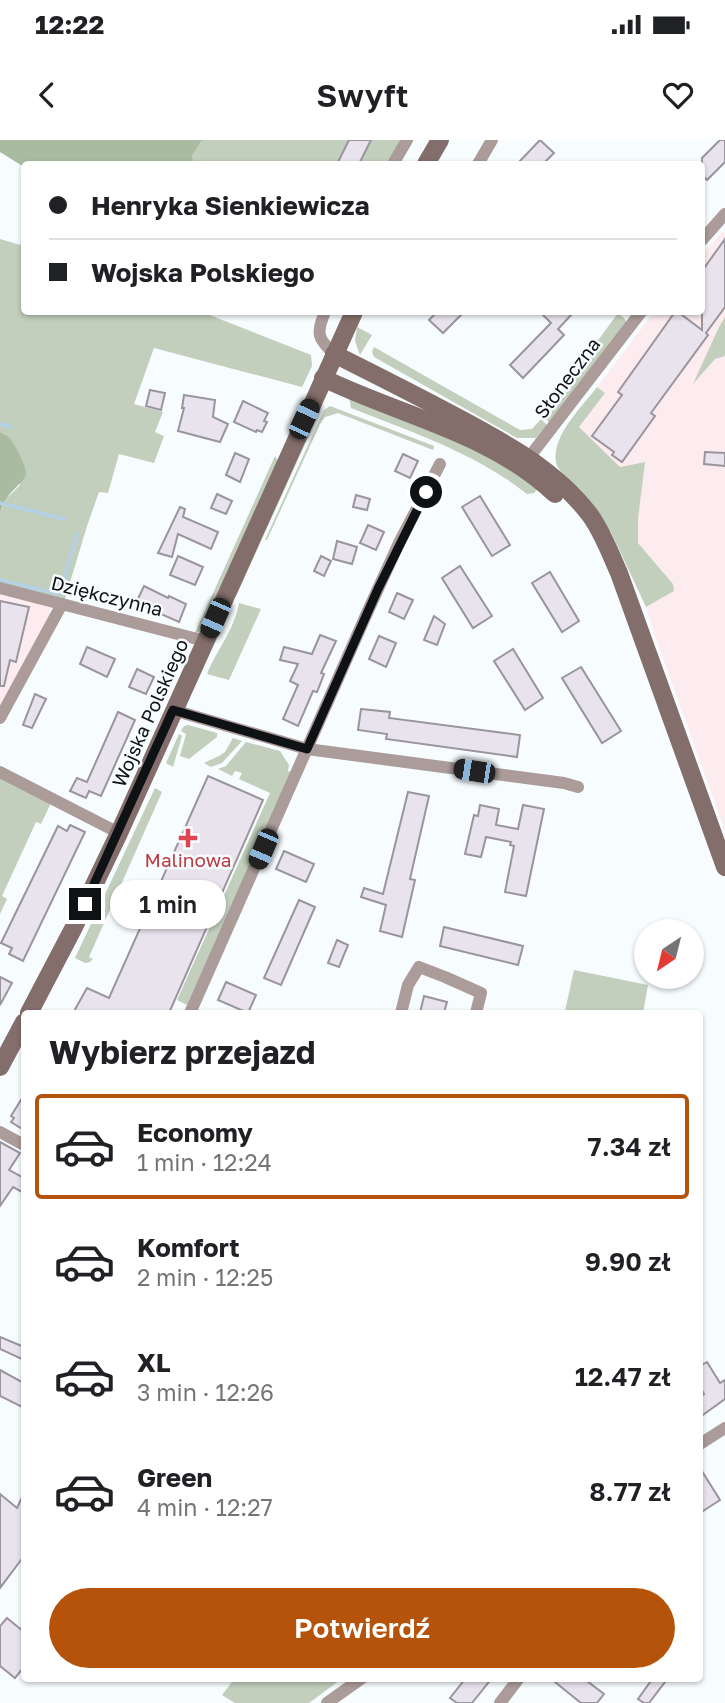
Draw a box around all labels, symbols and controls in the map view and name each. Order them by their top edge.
text: 12:22 [35,9,104,40]
icon: back [28,76,66,114]
text: Swyft [316,76,409,114]
icon: heart [659,76,697,114]
text: Henryka Sienkiewicza [91,190,370,221]
text: Wojska Polskiego [91,257,315,288]
street label: Słoneczna [529,333,604,423]
car [286,396,323,442]
route start [410,476,442,508]
street label: Dziękczynna [49,571,165,620]
car [197,595,234,641]
street label: Wojska Polskiego [107,635,193,790]
car [452,757,497,785]
car [246,826,281,872]
marker: Malinowa [180,830,196,846]
place label: Malinowa [145,848,231,871]
callout: 1 min [110,880,225,928]
route end [69,888,101,920]
text: 1 min [139,890,197,918]
north arrow [634,919,704,989]
map controls [634,919,704,989]
text: Wybierz przejazd [49,1033,315,1071]
icon: car [53,1115,116,1178]
text: Economy [137,1117,253,1148]
text: 7.34 zł [588,1131,671,1162]
text: 1 min · 12:24 [137,1148,272,1176]
icon: car [53,1230,116,1293]
text: Komfort [137,1232,240,1263]
text: 9.90 zł [585,1246,671,1277]
text: 2 min · 12:25 [137,1263,273,1291]
icon: car [53,1345,116,1408]
text: XL [137,1347,171,1378]
text: 12.47 zł [575,1361,671,1392]
text: 3 min · 12:26 [137,1378,274,1406]
icon: car [53,1460,116,1523]
text: Green [137,1462,212,1493]
text: 8.77 zł [589,1476,671,1507]
text: 4 min · 12:27 [137,1493,273,1521]
button: Potwierdź [49,1588,675,1668]

